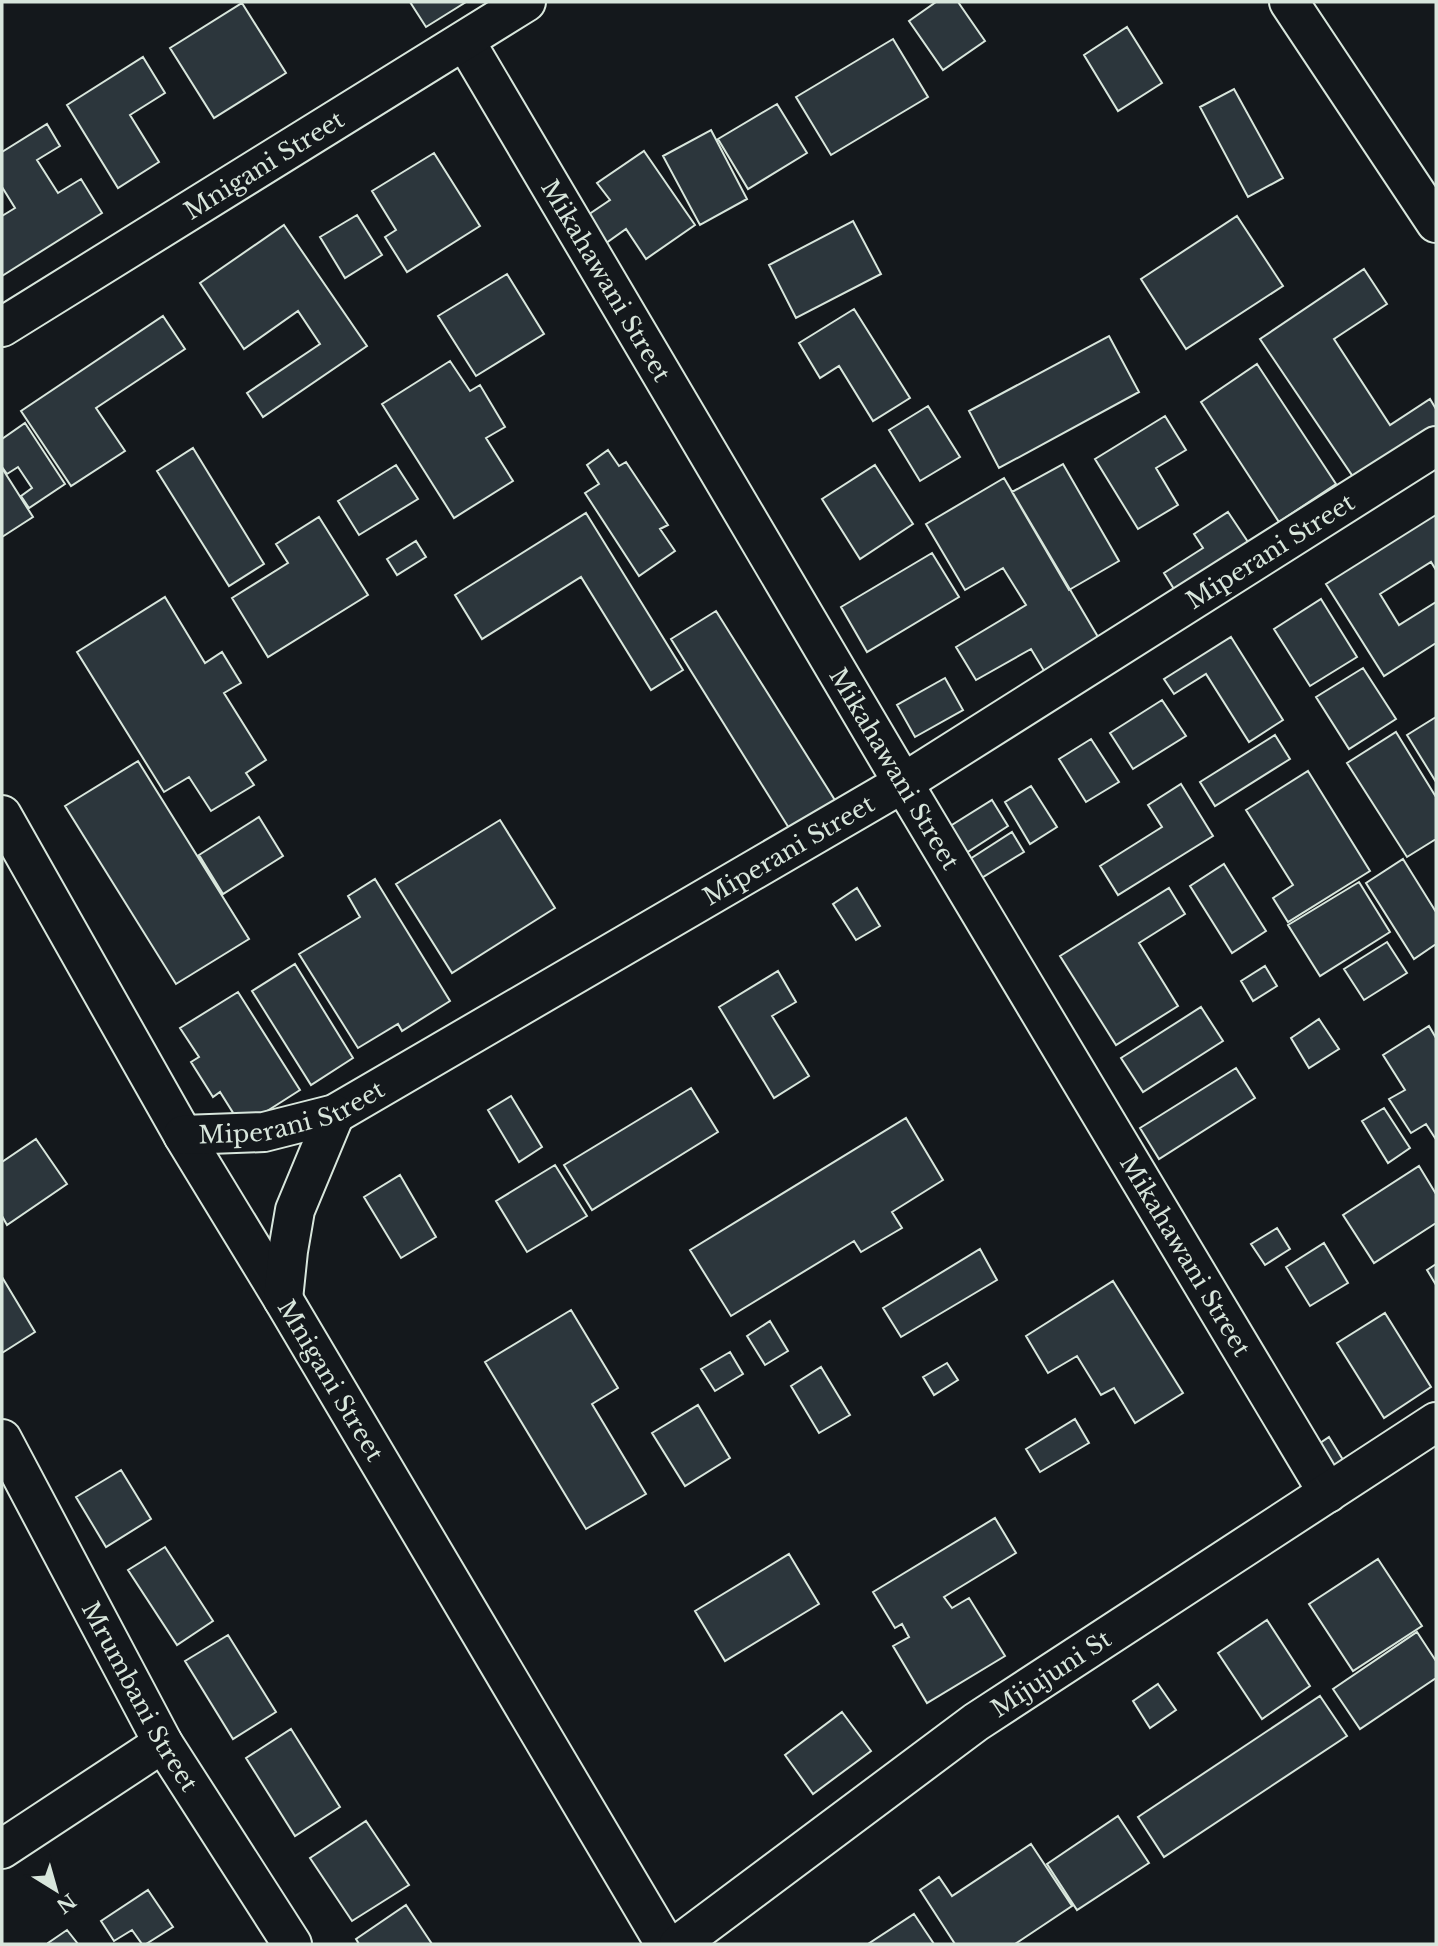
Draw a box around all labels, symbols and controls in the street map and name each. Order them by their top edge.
street label: Mnigani Street [179,104,349,225]
street label: Mikahawani Street [536,174,677,386]
street label: Miperani Street [1181,487,1359,615]
street label: Mikahawani Street [824,663,966,875]
street label: Miperani Street [698,789,879,911]
street label: Miperani Street [198,1074,389,1149]
street label: Mikahawani Street [1114,1149,1257,1361]
street label: Mnigani Street [272,1294,390,1466]
street label: Mrumbani Street [76,1596,204,1796]
street label: Mijujuni St [985,1624,1116,1723]
north arrow [21,1855,91,1925]
text: N [52,1889,80,1918]

